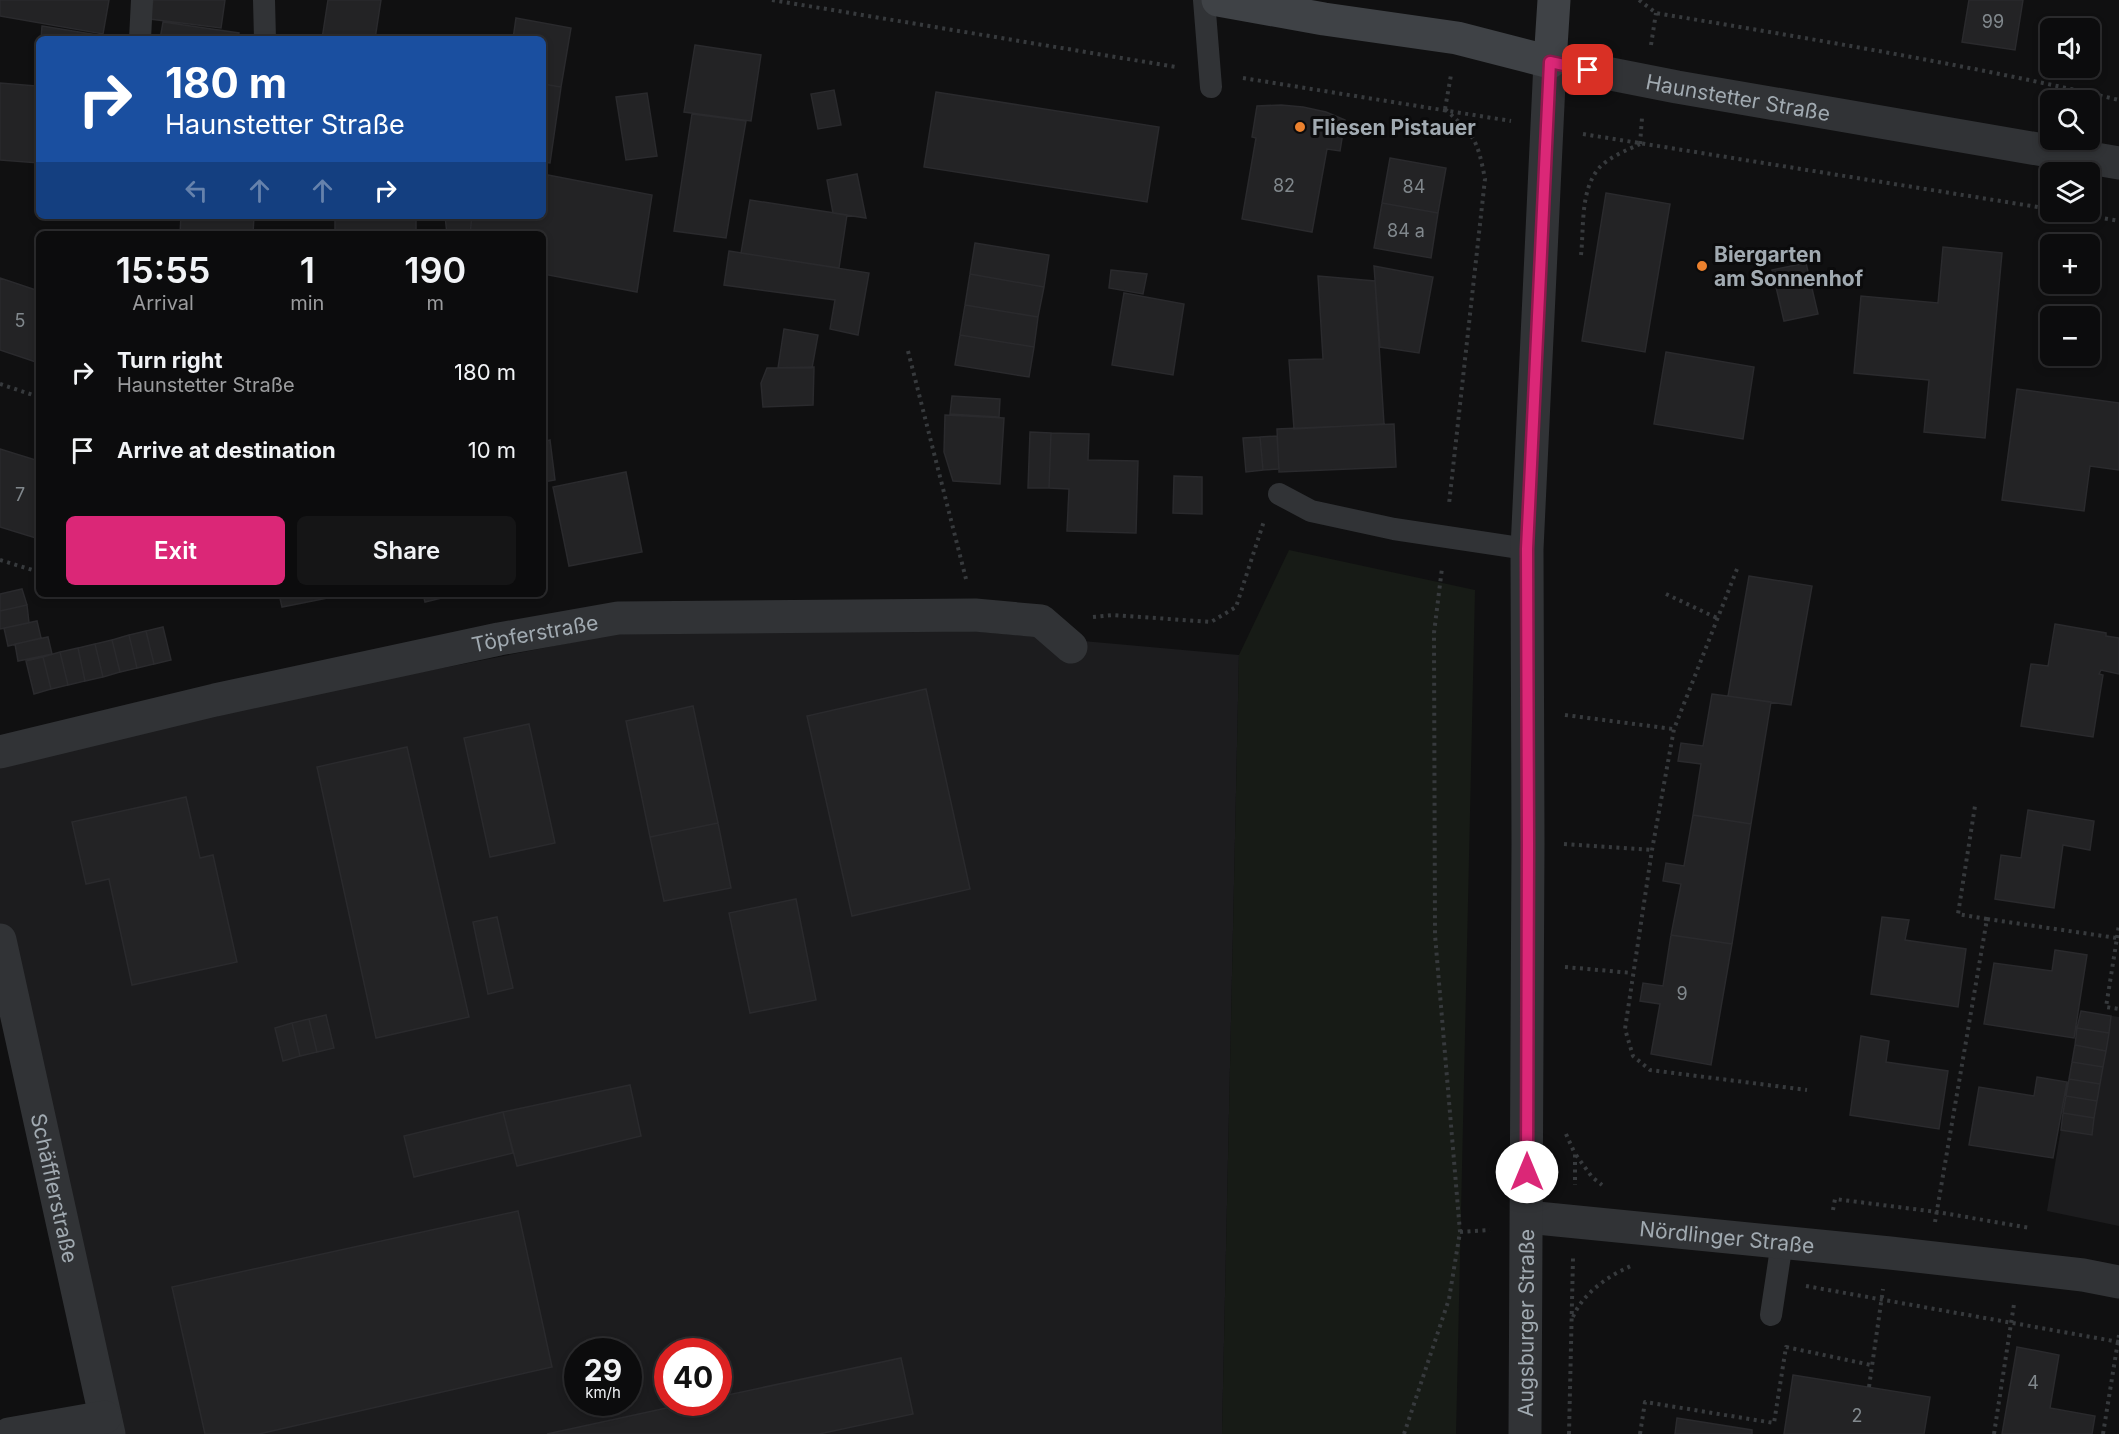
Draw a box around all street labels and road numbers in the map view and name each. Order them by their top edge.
street label: Haunstetter Straße [1644,69,1832,126]
street label: Töpferstraße [469,609,600,657]
street label: Schäfflerstraße [26,1111,83,1265]
street label: Nördlinger Straße [1638,1216,1816,1258]
street label: Augsburger Straße [1513,1229,1539,1417]

